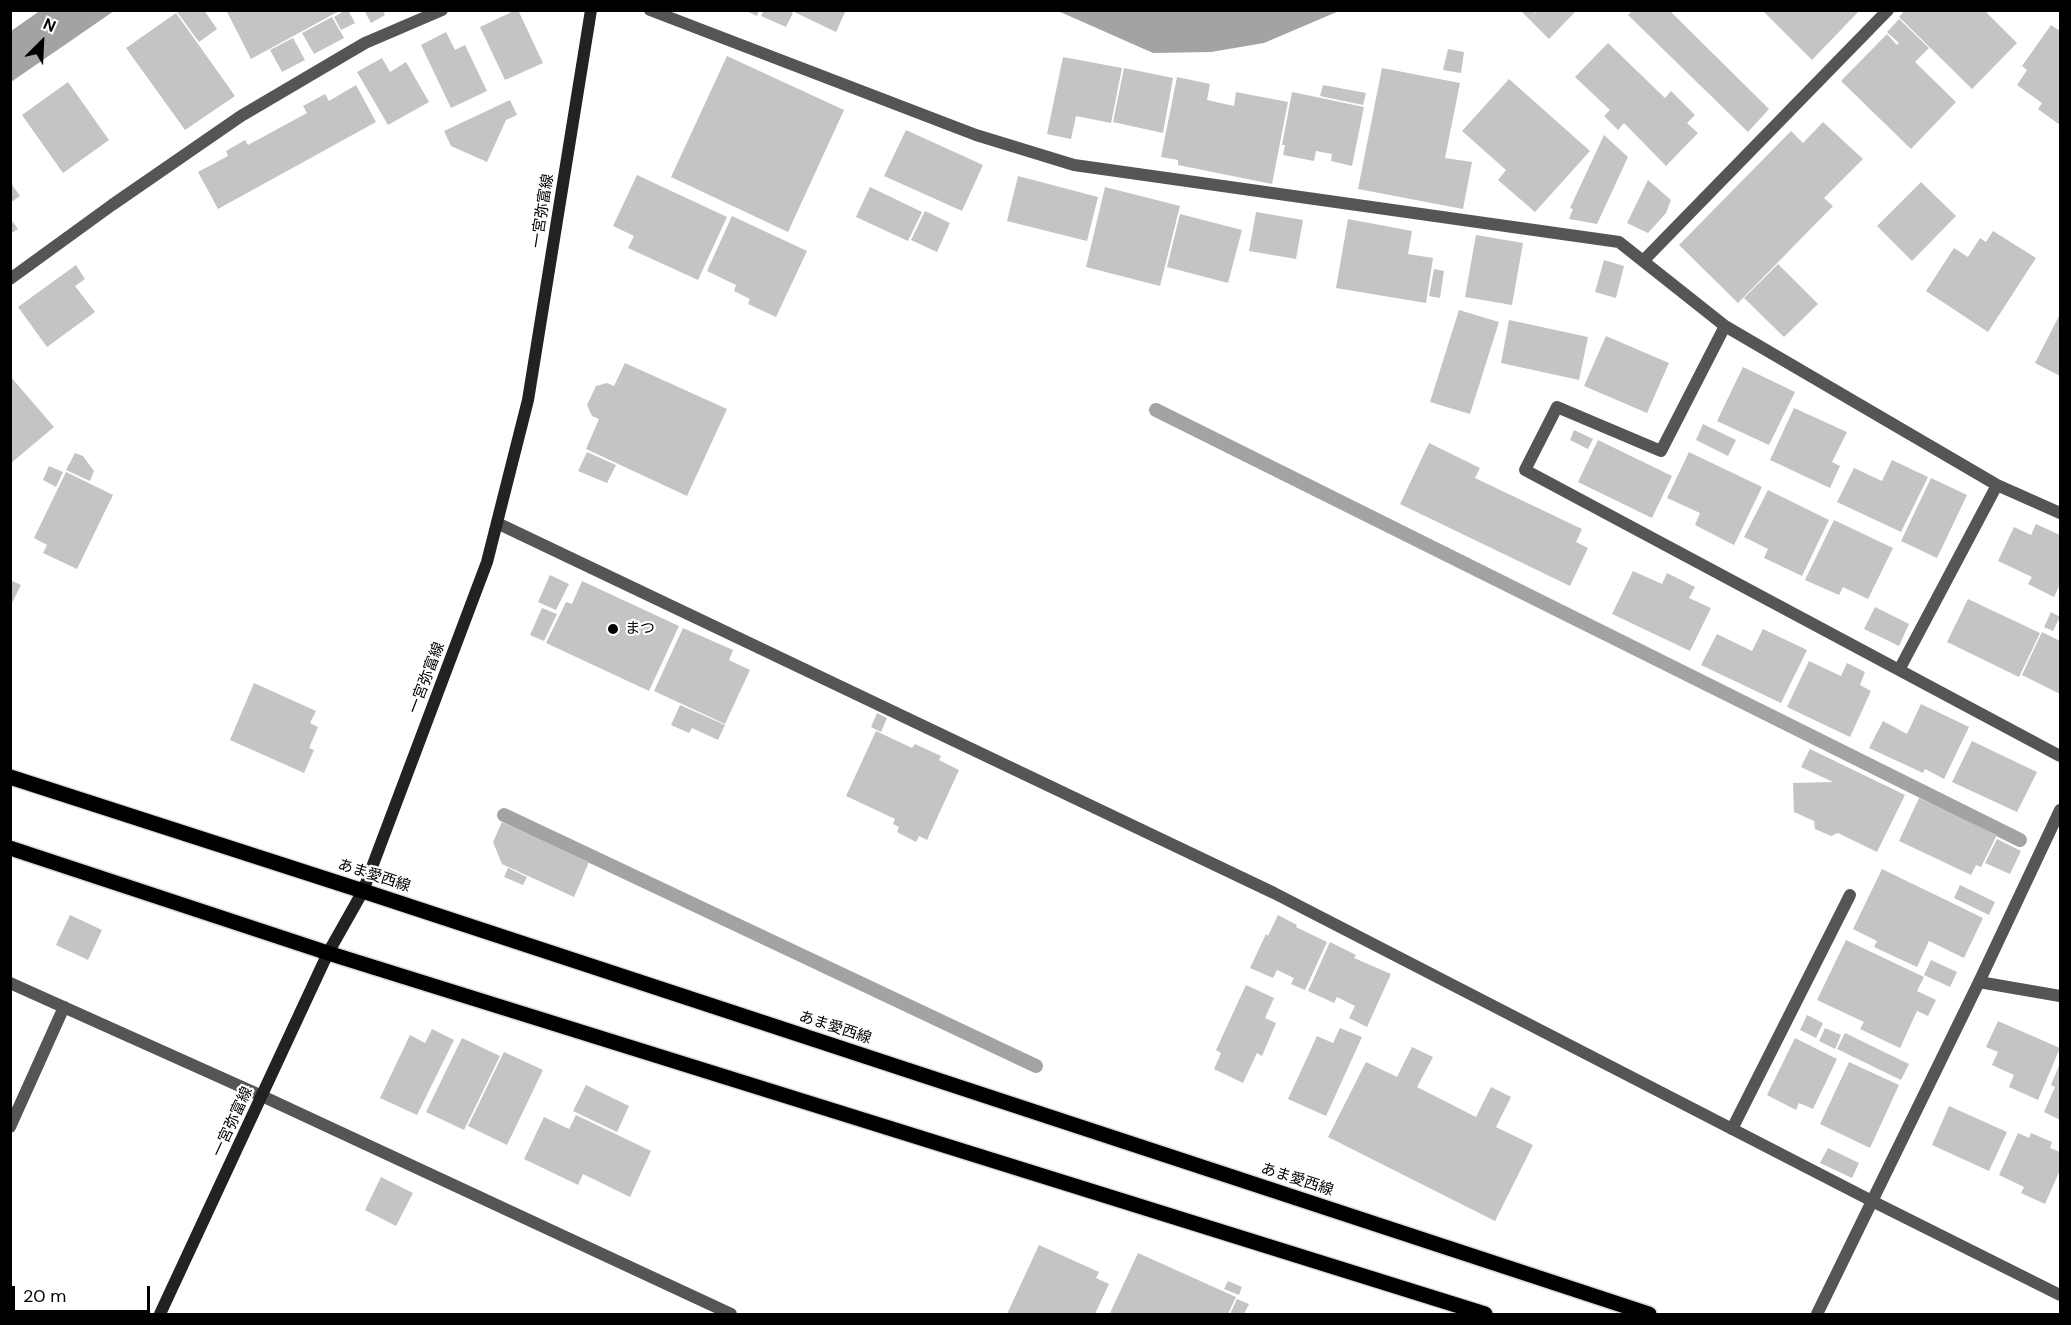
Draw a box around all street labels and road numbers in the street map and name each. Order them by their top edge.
street label: 一宮弥富線 [528,173,558,249]
street label: 一宮弥富線 [405,640,449,716]
street label: あま愛西線 [336,856,412,896]
street label: あま愛西線 [797,1008,873,1048]
street label: 一宮弥富線 [209,1084,257,1160]
street label: あま愛西線 [1259,1160,1335,1200]

